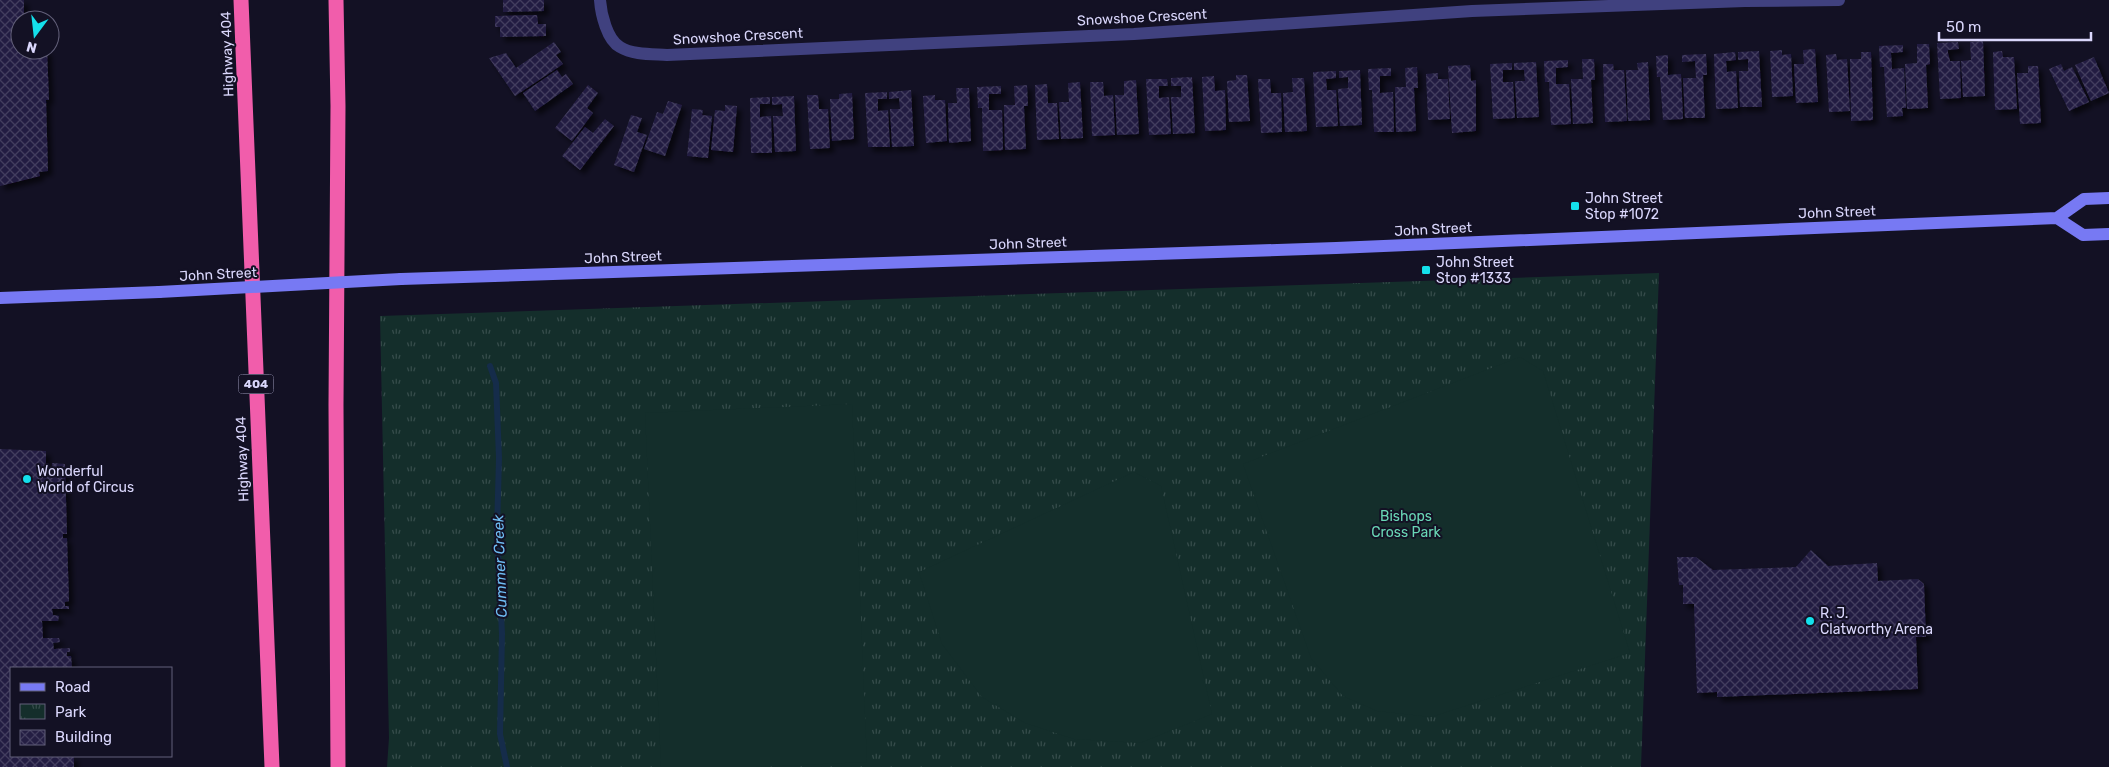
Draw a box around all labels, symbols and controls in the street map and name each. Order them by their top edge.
street label: Snowshoe Crescent [1077,6,1208,29]
north arrow [10,10,60,60]
street label: Highway 404 [217,10,237,97]
scale bar [1939,10,2092,42]
text: 50 m [1946,18,1981,36]
street label: Snowshoe Crescent [673,25,804,48]
text: N [25,38,39,57]
place label: John Street Stop #1072 [1585,190,1663,223]
marker: John Street Stop #1072 [1569,200,1581,212]
street label: John Street [1798,203,1877,222]
street label: John Street [1394,219,1473,240]
street label: John Street [989,234,1068,253]
street label: John Street [584,248,663,267]
place label: John Street Stop #1333 [1436,254,1514,287]
street label: John Street [179,264,258,285]
marker: John Street Stop #1333 [1420,264,1432,276]
road number: 404 [238,374,274,394]
street label: Highway 404 [232,415,252,502]
place label: Wonderful World of Circus [37,463,134,496]
marker: Wonderful World of Circus [21,473,33,485]
park label: Bishops Cross Park [1371,508,1441,541]
water label: Cummer Creek [489,514,511,618]
place label: R. J. Clatworthy Arena [1820,605,1933,638]
marker: R. J. Clatworthy Arena [1804,615,1816,627]
legend [10,667,172,757]
text: Road [55,678,91,696]
text: Park [55,703,86,721]
text: Building [55,728,112,746]

